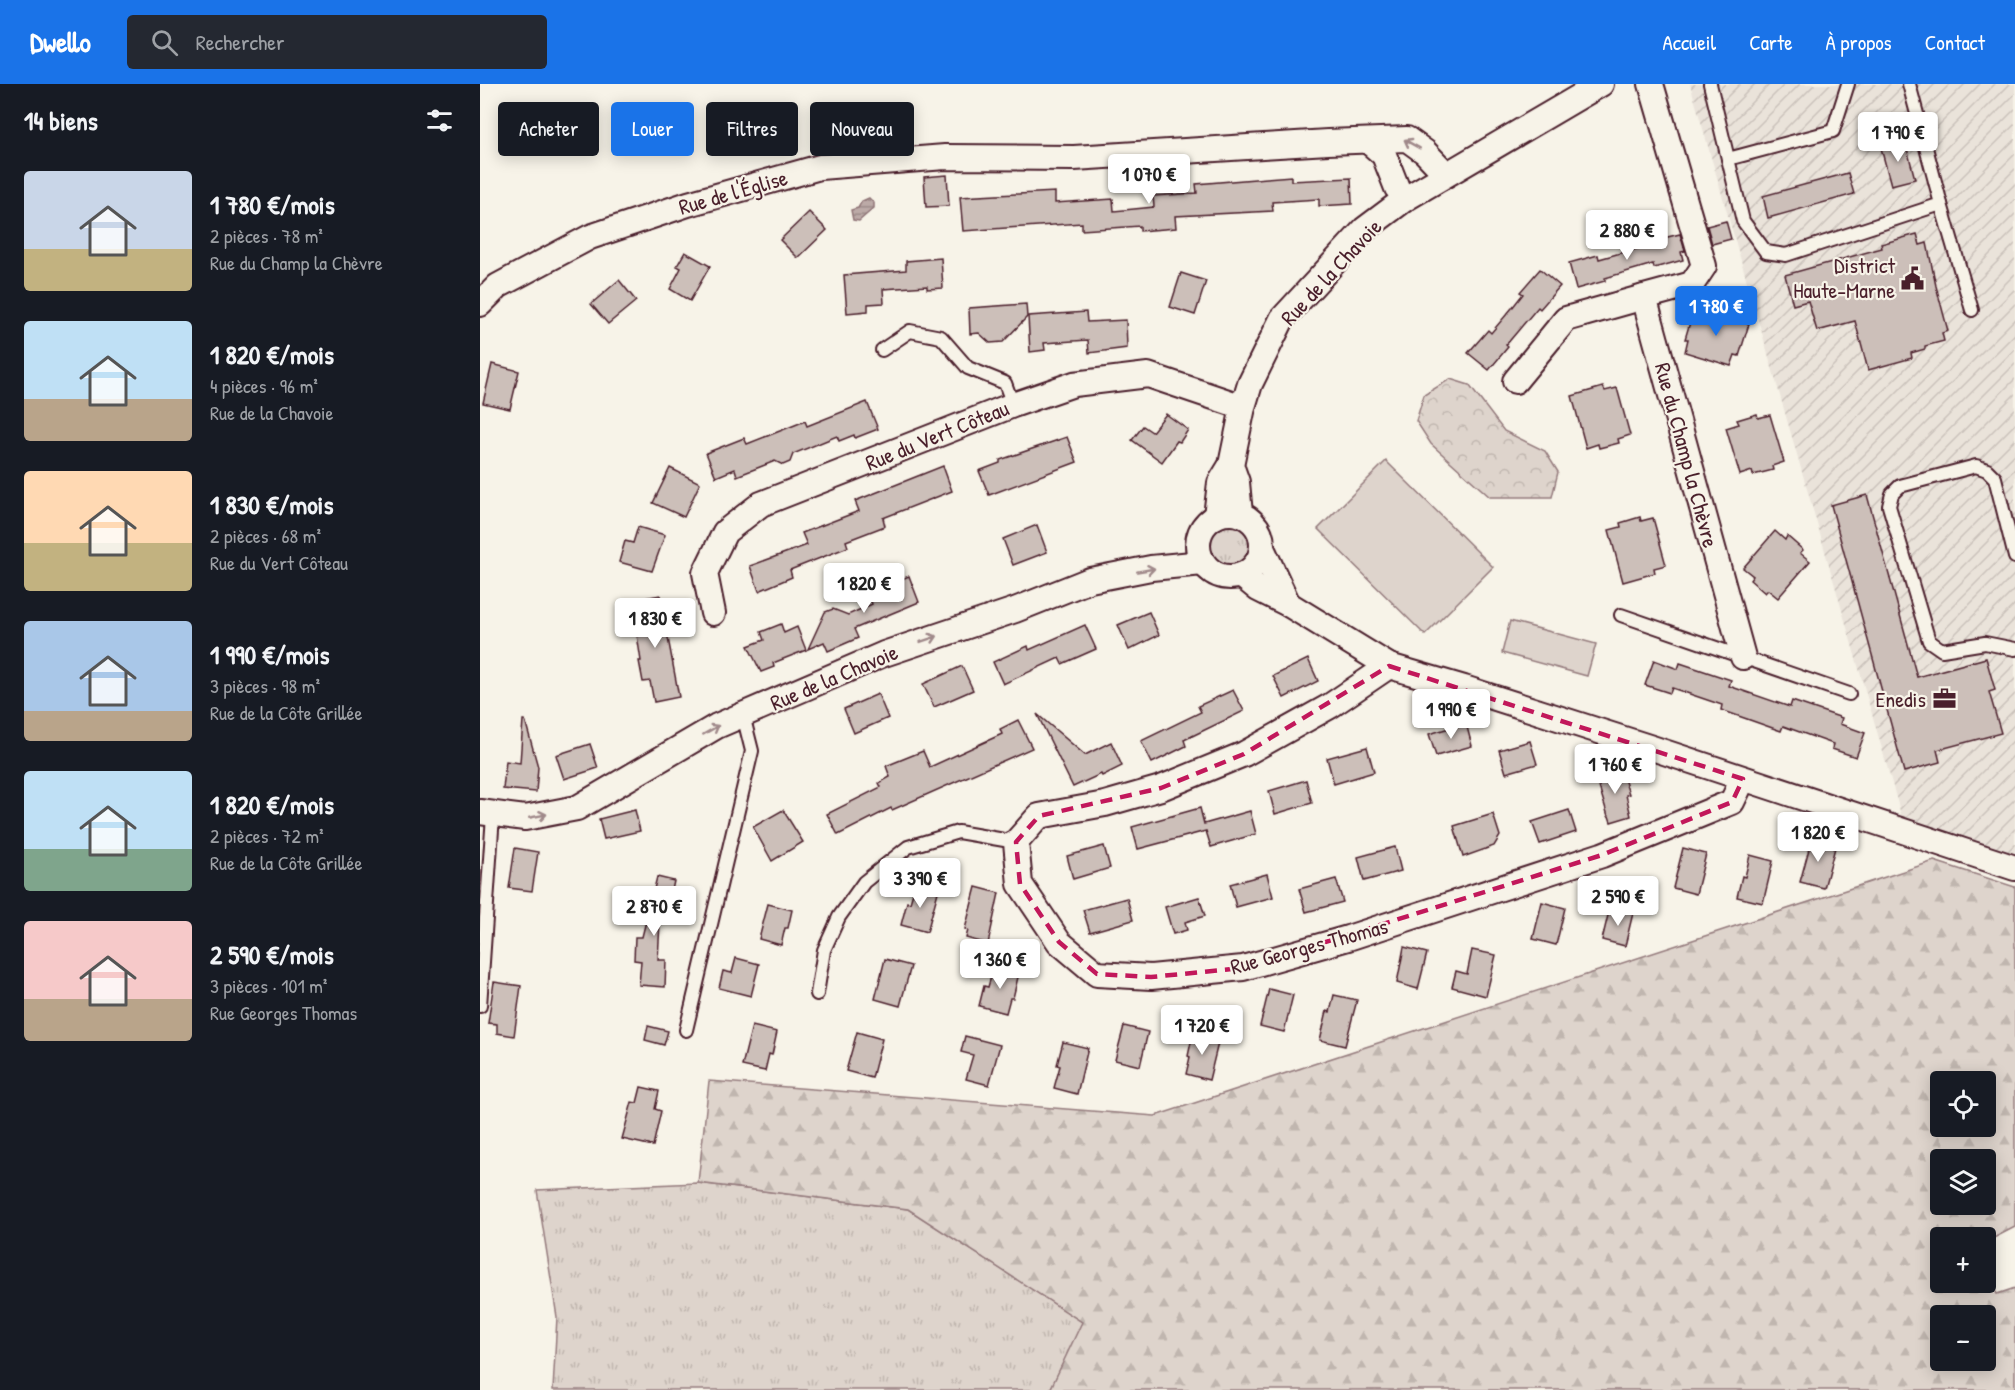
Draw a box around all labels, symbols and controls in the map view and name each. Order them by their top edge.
search box [127,15,547,69]
text: Dwello [30,23,91,61]
icon: search [148,26,181,59]
text: Rechercher [196,27,285,57]
text: Accueil [1663,28,1716,57]
text: Carte [1749,28,1793,57]
text: À propos [1826,28,1892,57]
text: Contact [1925,28,1985,57]
chip: Acheter [498,102,599,156]
chip: Louer [611,102,694,156]
chip: Filtres [706,102,798,156]
chip: Nouveau [810,102,914,156]
text: 14 biens [24,103,98,138]
icon: filters [423,104,456,137]
pin: 1 790 € [1843,112,1953,163]
text: 1 790 € [1872,118,1924,145]
one-way arrow [1404,138,1421,150]
pin: 1 070 € [1094,154,1204,205]
text: 1 070 € [1122,160,1176,187]
street label: Rue de l'Église [675,162,791,222]
text: 1 780 €/mois [210,187,335,222]
icon: home [72,195,144,267]
pin: 2 880 € [1572,210,1682,261]
street label: Rue de la Chavoie [1274,212,1388,332]
text: 2 880 € [1600,216,1654,243]
text: 2 pièces · 78 m² [210,222,323,249]
text: Rue du Champ la Chèvre [210,249,383,276]
place label: District Haute-Marne [1793,250,1895,305]
public building icon: District Haute-Marne [1900,265,1926,291]
pin: 1 780 € [1661,286,1771,337]
text: 1 780 € [1689,292,1743,319]
text: 1 820 €/mois [210,337,334,372]
icon: home [72,345,144,417]
street label: Rue du Champ la Chèvre [1648,359,1726,551]
text: 4 pièces · 96 m² [210,372,318,399]
street label: Rue du Vert Côteau [861,393,1013,477]
text: Rue de la Chavoie [210,399,333,426]
text: 1 830 €/mois [210,487,333,522]
icon: home [72,495,144,567]
text: 2 pièces · 68 m² [210,522,321,549]
text: Rue du Vert Côteau [210,549,348,576]
pin: 1 820 € [809,563,919,614]
one-way arrow [1136,564,1156,575]
text: 1 820 € [837,569,891,596]
pin: 1 830 € [600,598,710,649]
text: 1 830 € [629,604,681,631]
one-way arrow [919,633,938,644]
text: 1 990 €/mois [210,637,330,672]
street label: Rue de la Chavoie [766,637,903,717]
icon: home [72,645,144,717]
text: 3 pièces · 98 m² [210,672,320,699]
place label: Enedis [1876,684,1926,714]
office icon: Enedis [1931,686,1957,712]
pin: 1 990 € [1396,689,1506,740]
text: 1 990 € [1426,695,1476,722]
text: Rue de la Côte Grillée [210,699,363,726]
one-way arrow [702,724,719,736]
pin: 1 760 € [1560,744,1670,795]
text: 1 760 € [1589,750,1641,777]
text: 1 820 €/mois [210,787,334,822]
icon: home [72,795,144,867]
one-way arrow [527,810,547,821]
pin: 1 820 € [1763,812,1873,863]
text: 1 820 € [1791,818,1845,845]
text: 2 pièces · 72 m² [210,822,324,849]
text: Rue de la Côte Grillée [210,849,363,876]
pin: 3 390 € [865,858,975,909]
text: 3 390 € [893,864,947,891]
pin: 2 590 € [1563,876,1673,927]
text: 2 590 € [1592,882,1644,909]
pin: 2 870 € [599,886,709,937]
text: 2 870 € [626,892,682,919]
street label: Rue Georges Thomas [1227,911,1391,981]
text: 2 590 €/mois [210,937,334,972]
pin: 1 360 € [945,939,1055,990]
icon: home [72,945,144,1017]
text: 1 360 € [974,945,1026,972]
text: 3 pièces · 101 m² [210,972,327,999]
text: Rue Georges Thomas [210,999,357,1026]
pin: 1 720 € [1147,1005,1257,1056]
text: 1 720 € [1175,1011,1229,1038]
map controls [1930,1071,1996,1371]
button: locate [1930,1071,1996,1137]
button: layers [1930,1149,1996,1215]
button: + [1930,1227,1996,1293]
button: − [1930,1305,1996,1371]

